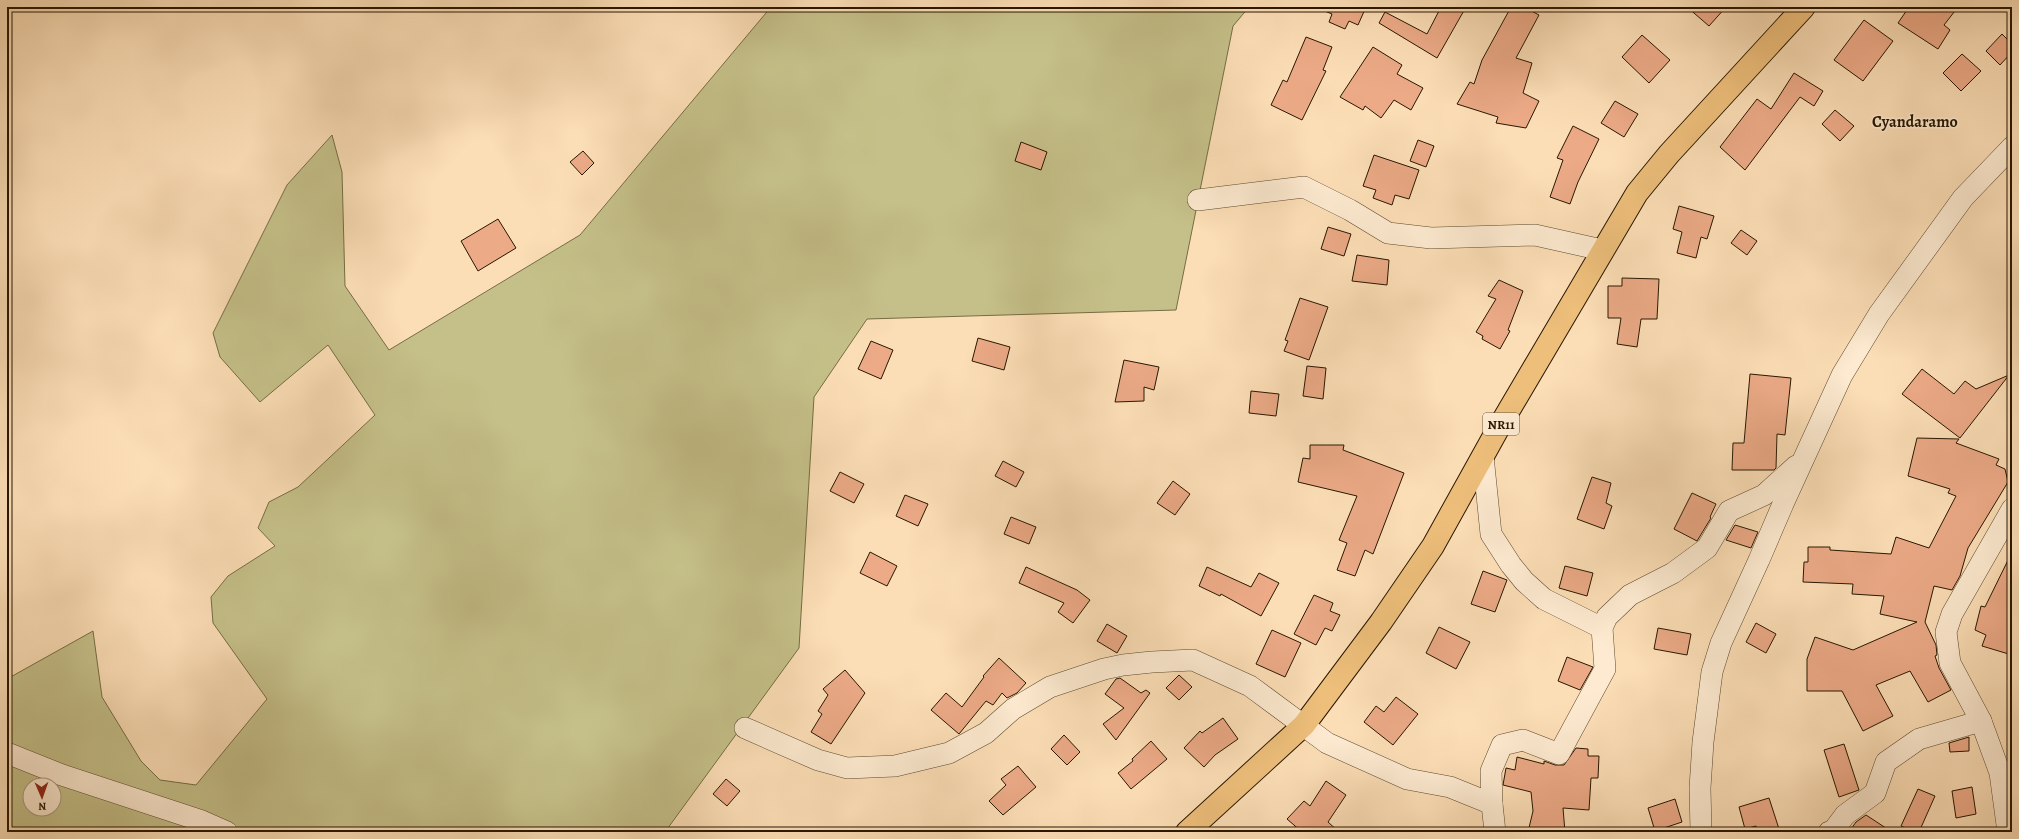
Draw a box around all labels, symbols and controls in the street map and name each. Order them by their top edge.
district label: Cyandaramo [1872,111,1958,133]
road number: NR11 [1483,413,1519,435]
north arrow [22,777,62,817]
text: N [38,799,47,814]

